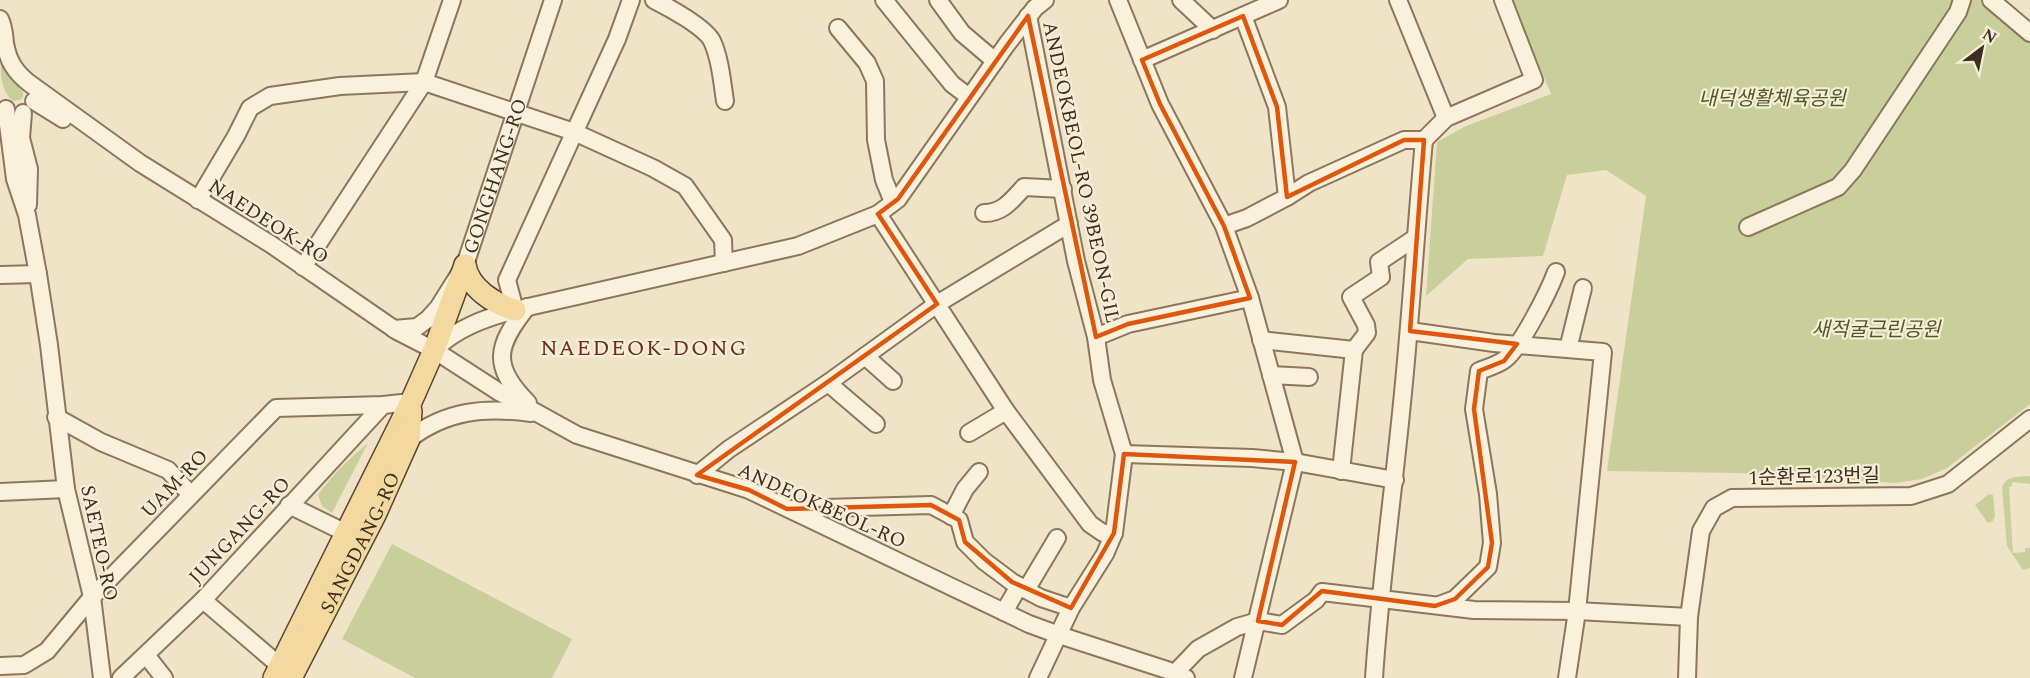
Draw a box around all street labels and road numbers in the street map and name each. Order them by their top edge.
street label: ANDEOKBEOL-RO 39BEON-GIL [1034,18,1128,326]
street label: GONGHANG-RO [456,95,535,258]
street label: NAEDEOK-RO [202,172,335,272]
street label: UAM-RO [134,442,216,525]
street label: ANDEOKBEOL-RO [733,455,911,557]
street label: 1순환로123번길 [1748,461,1880,493]
street label: SANGDANG-RO [313,467,408,619]
street label: JUNGANG-RO [182,470,298,591]
street label: SAETEO-RO [72,482,126,604]

